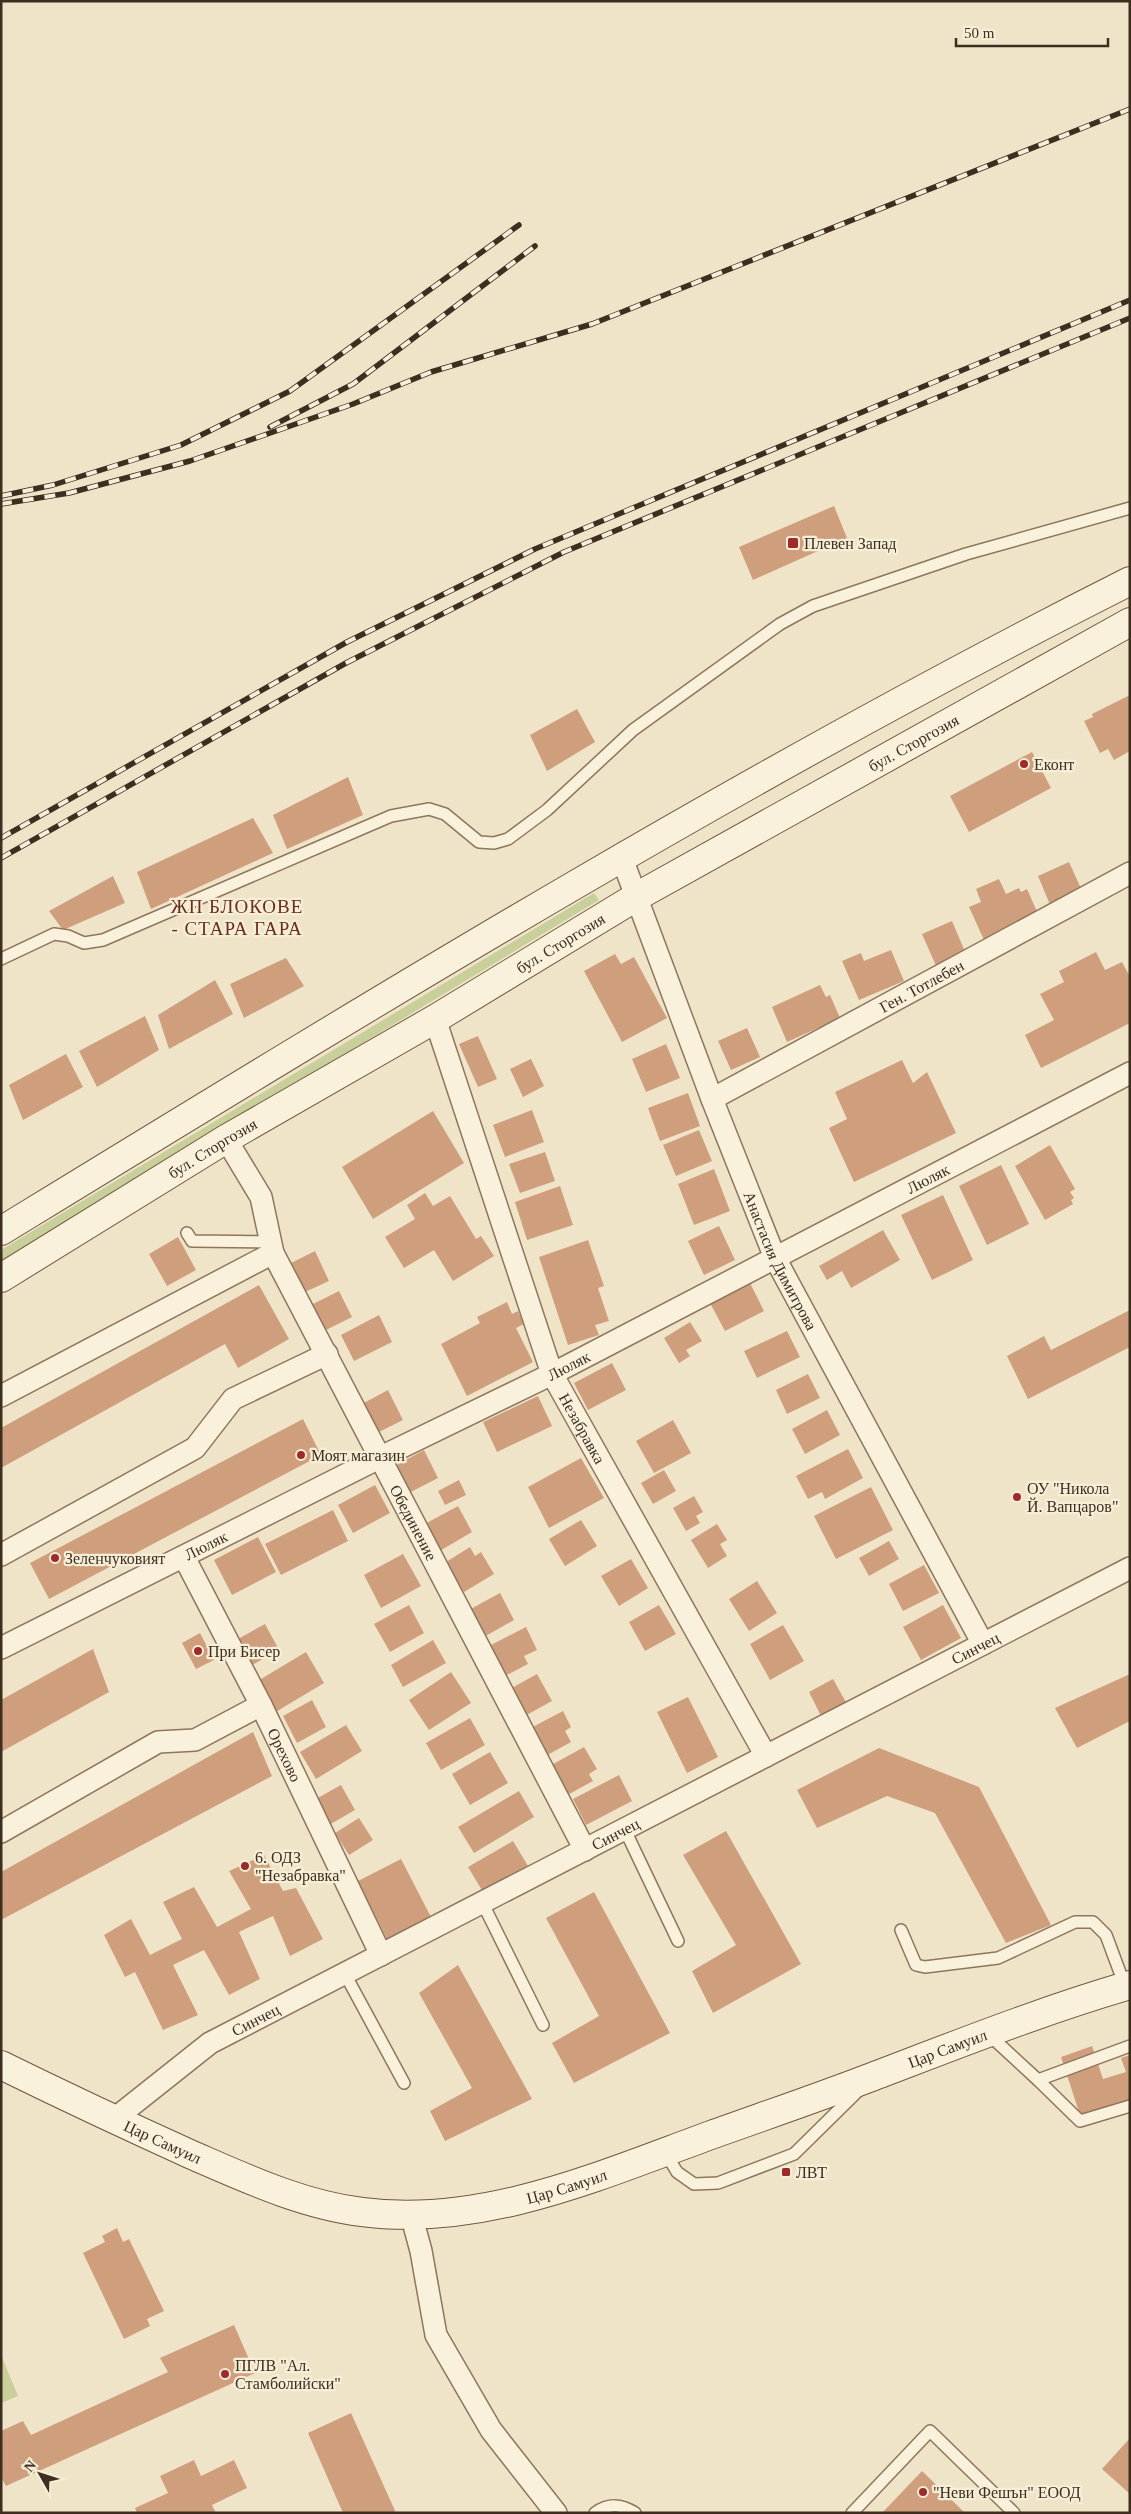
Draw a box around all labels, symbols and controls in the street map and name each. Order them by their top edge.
scale bar [956,15,1108,47]
text: 50 m [964,25,995,41]
place label: Плевен Запад [804,535,896,553]
marker: Плевен Запад [786,536,800,550]
street label: бул. Сторгозия [865,710,962,774]
place label: Еконт [1034,756,1074,773]
marker: Еконт [1018,758,1030,770]
district label: ЖП БЛОКОВЕ - СТАРА ГАРА [171,896,303,939]
street label: бул. Сторгозия [513,909,608,976]
street label: Ген. Тотлебен [876,956,967,1015]
street label: бул. Сторгозия [165,1114,260,1181]
street label: Люляк [904,1160,952,1196]
street label: Анастасия Димитрова [741,1189,821,1333]
street label: Люляк [544,1347,593,1383]
street label: Незабравка [556,1390,609,1466]
place label: Моят магазин [311,1447,406,1464]
marker: Моят магазин [295,1449,307,1461]
place label: ОУ "Никола Й. Вапцаров" [1027,1480,1118,1516]
street label: Обединение [387,1482,441,1563]
marker: ОУ "Никола Й. Вапцаров" [1011,1491,1023,1503]
street label: Люляк [181,1527,230,1563]
place label: Зеленчуковият [65,1550,165,1568]
marker: Зеленчуковият [49,1552,61,1564]
street label: Синчец [948,1628,1003,1667]
place label: При Бисер [208,1643,280,1661]
marker: При Бисер [192,1645,204,1657]
street label: Орехово [265,1725,305,1784]
street label: Синчец [589,1814,643,1853]
place label: 6. ОДЗ "Незабравка" [255,1849,346,1885]
marker: 6. ОДЗ "Незабравка" [239,1860,251,1872]
street label: Синчец [229,2000,283,2039]
street label: Цар Самуил [906,2026,989,2072]
street label: Цар Самуил [121,2117,204,2167]
place label: ЛВТ [796,2164,827,2181]
street label: Цар Самуил [525,2166,609,2207]
marker: ЛВТ [780,2166,792,2178]
place label: ПГЛВ "Ал. Стамболийски" [235,2357,341,2392]
marker: ПГЛВ "Ал. Стамболийски" [219,2368,231,2380]
north arrow [15,2449,65,2499]
text: N [21,2457,39,2475]
place label: "Неви Фешън" ЕООД [933,2484,1081,2502]
marker: "Неви Фешън" ЕООД [917,2486,929,2498]

